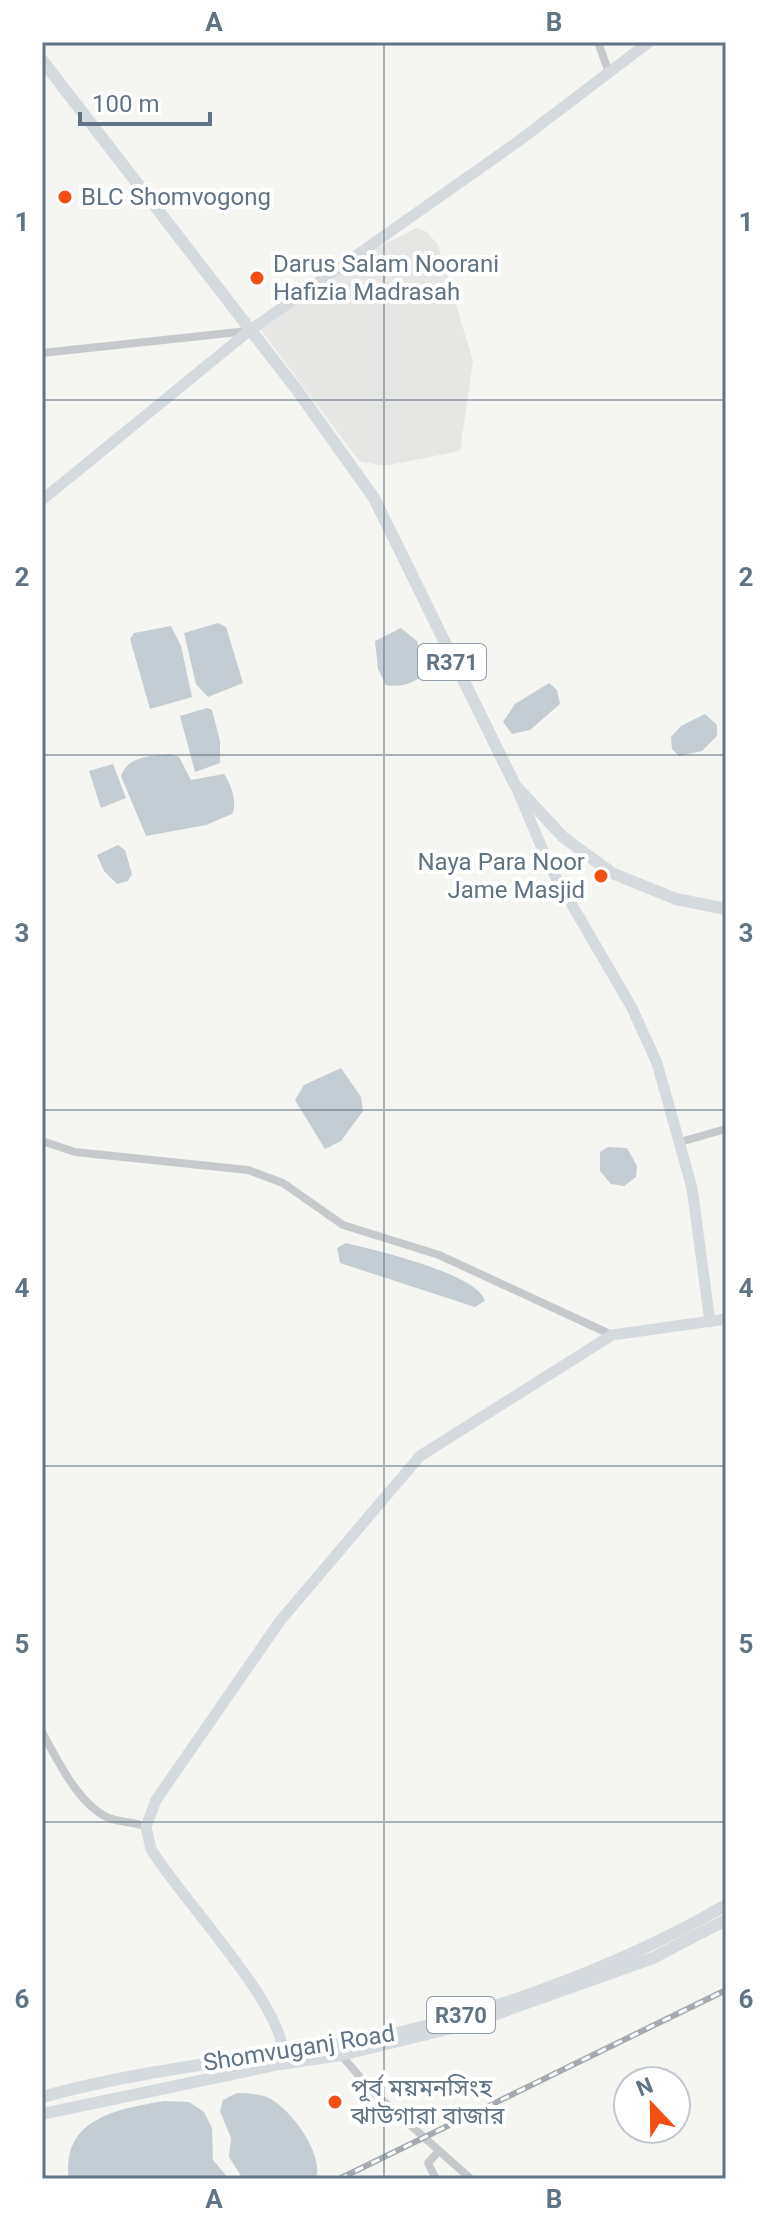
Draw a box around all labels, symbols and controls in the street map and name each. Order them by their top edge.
text: A [205,7,223,37]
text: B [546,7,562,37]
scale bar [80,76,210,126]
text: 100 m [92,90,159,118]
place label: BLC Shomvogong [81,183,271,211]
marker: BLC Shomvogong [56,188,74,206]
text: 1 [15,207,29,237]
text: 1 [739,207,753,237]
place label: Darus Salam Noorani Hafizia Madrasah [273,250,499,306]
marker: Darus Salam Noorani Hafizia Madrasah [248,269,266,287]
text: 2 [15,562,29,592]
text: 2 [739,562,753,592]
road number: R371 [418,644,486,680]
place label: Naya Para Noor Jame Masjid [417,848,585,904]
marker: Naya Para Noor Jame Masjid [592,867,610,885]
text: 3 [15,918,29,948]
text: 3 [739,918,753,948]
text: 4 [15,1273,30,1303]
text: 4 [739,1273,754,1303]
text: 5 [15,1629,29,1659]
text: 5 [739,1629,753,1659]
text: 6 [15,1984,30,2014]
text: 6 [739,1984,754,2014]
road number: R370 [427,1997,495,2033]
street label: Shomvuganj Road [201,2019,397,2077]
north arrow [612,2065,692,2145]
text: N [633,2072,657,2101]
place label: পূর্ব ময়মনসিংহ ঝাউগারা বাজার [350,2073,505,2130]
marker: পূর্ব ময়মনসিংহ ঝাউগারা বাজার [326,2093,344,2111]
text: A [205,2184,223,2214]
text: B [546,2184,562,2214]

